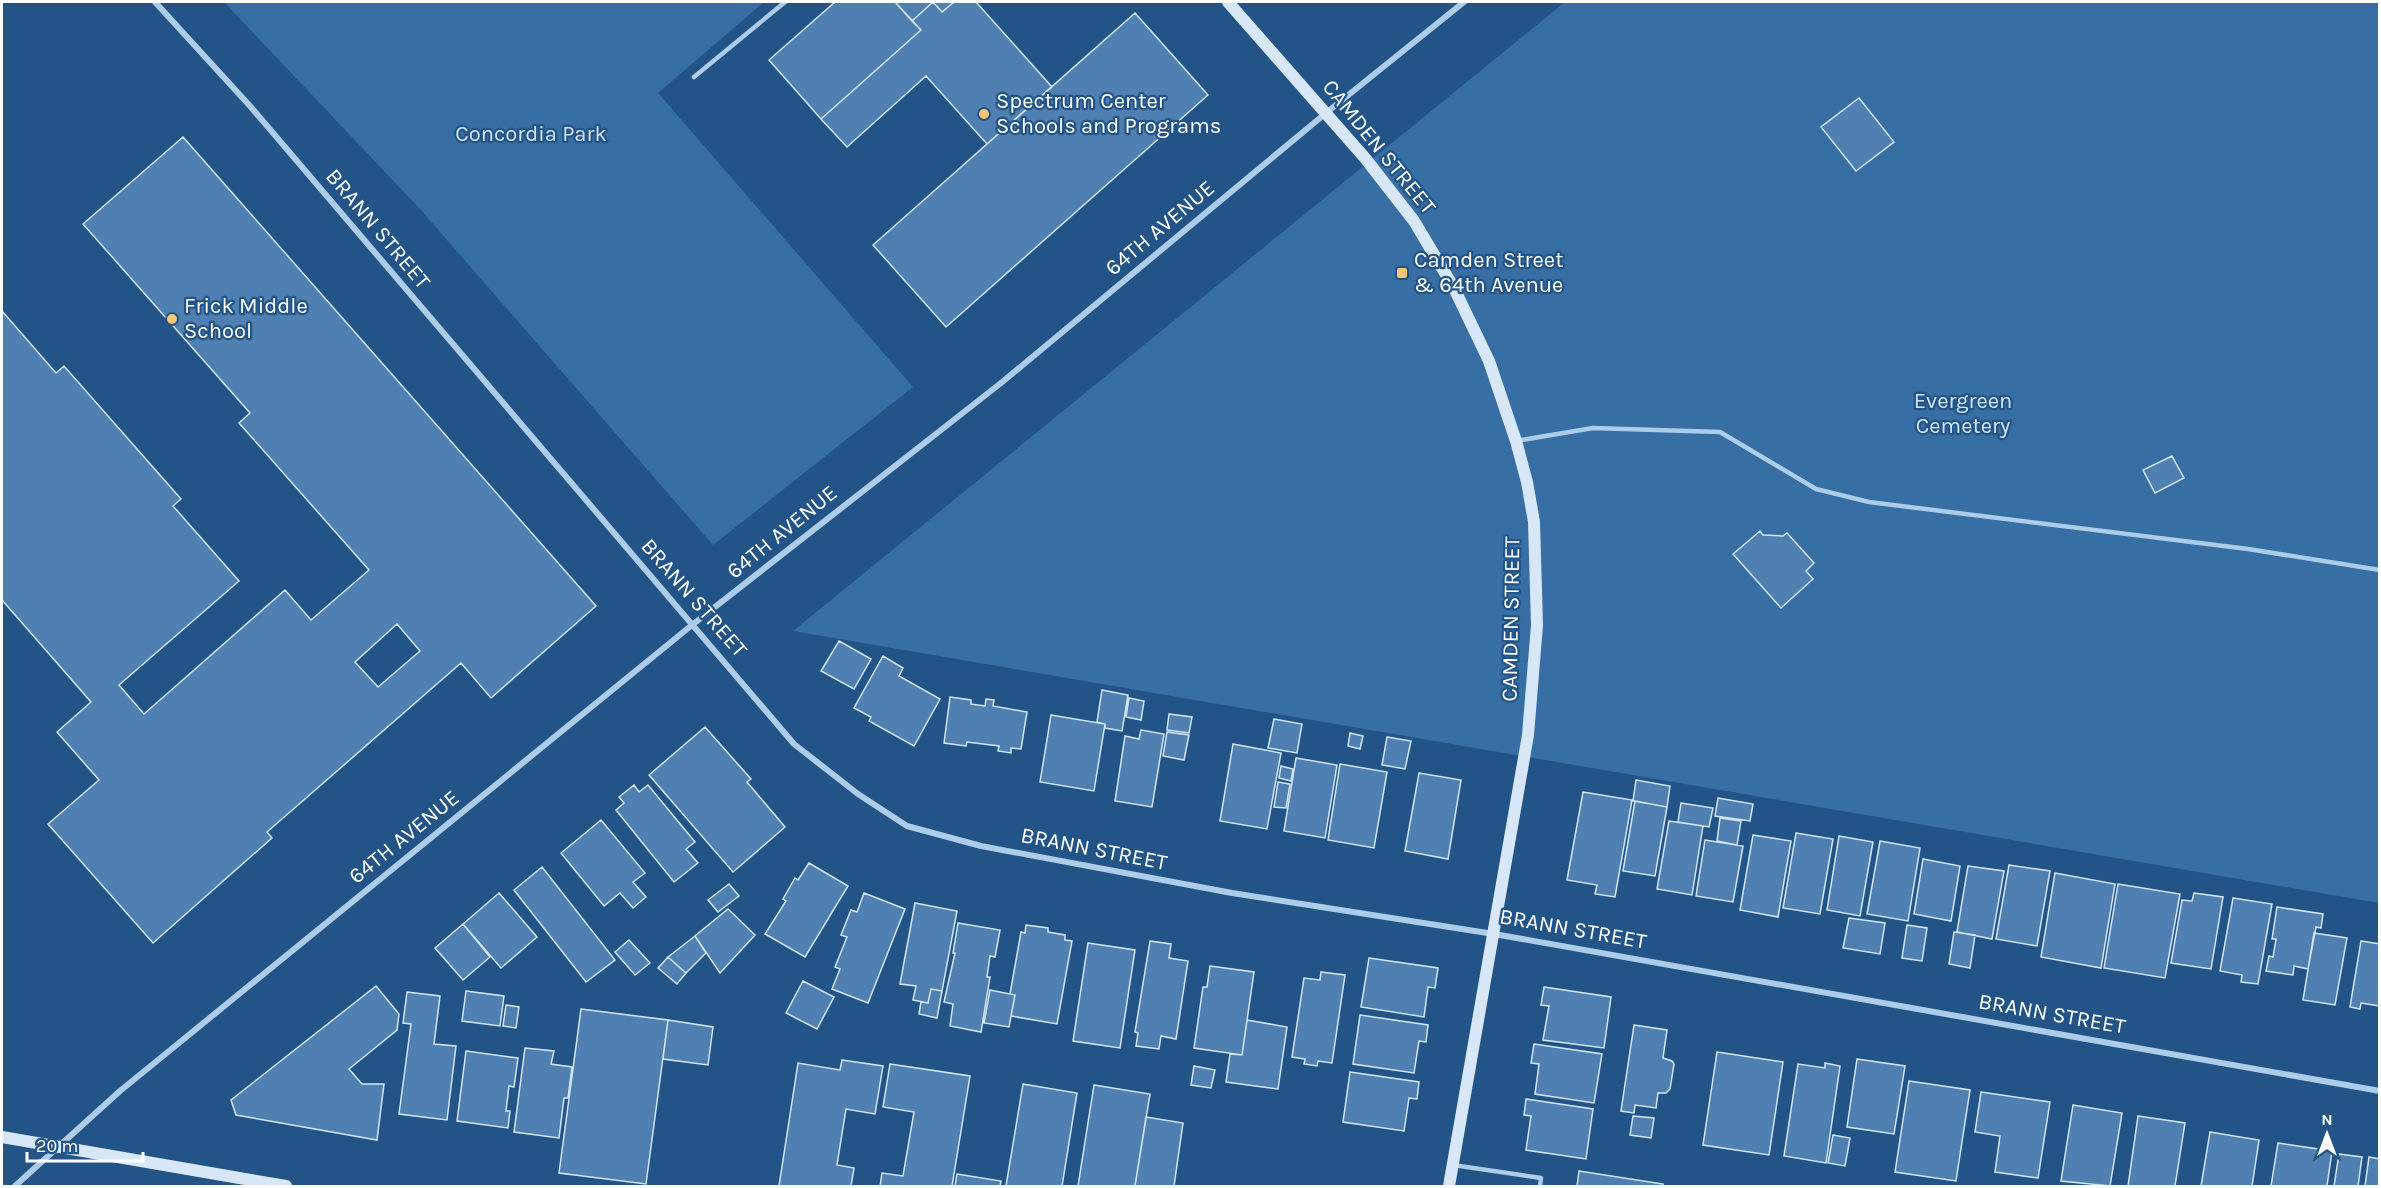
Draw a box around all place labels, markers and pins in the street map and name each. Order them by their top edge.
place label: Spectrum Center Schools and Programs [996,88,1221,139]
marker: Spectrum Center Schools and Programs [977,107,991,121]
place label: Camden Street & 64th Avenue [1414,247,1563,298]
marker: Camden Street & 64th Avenue [1395,266,1409,280]
place label: Frick Middle School [184,293,308,344]
marker: Frick Middle School [165,312,179,326]

